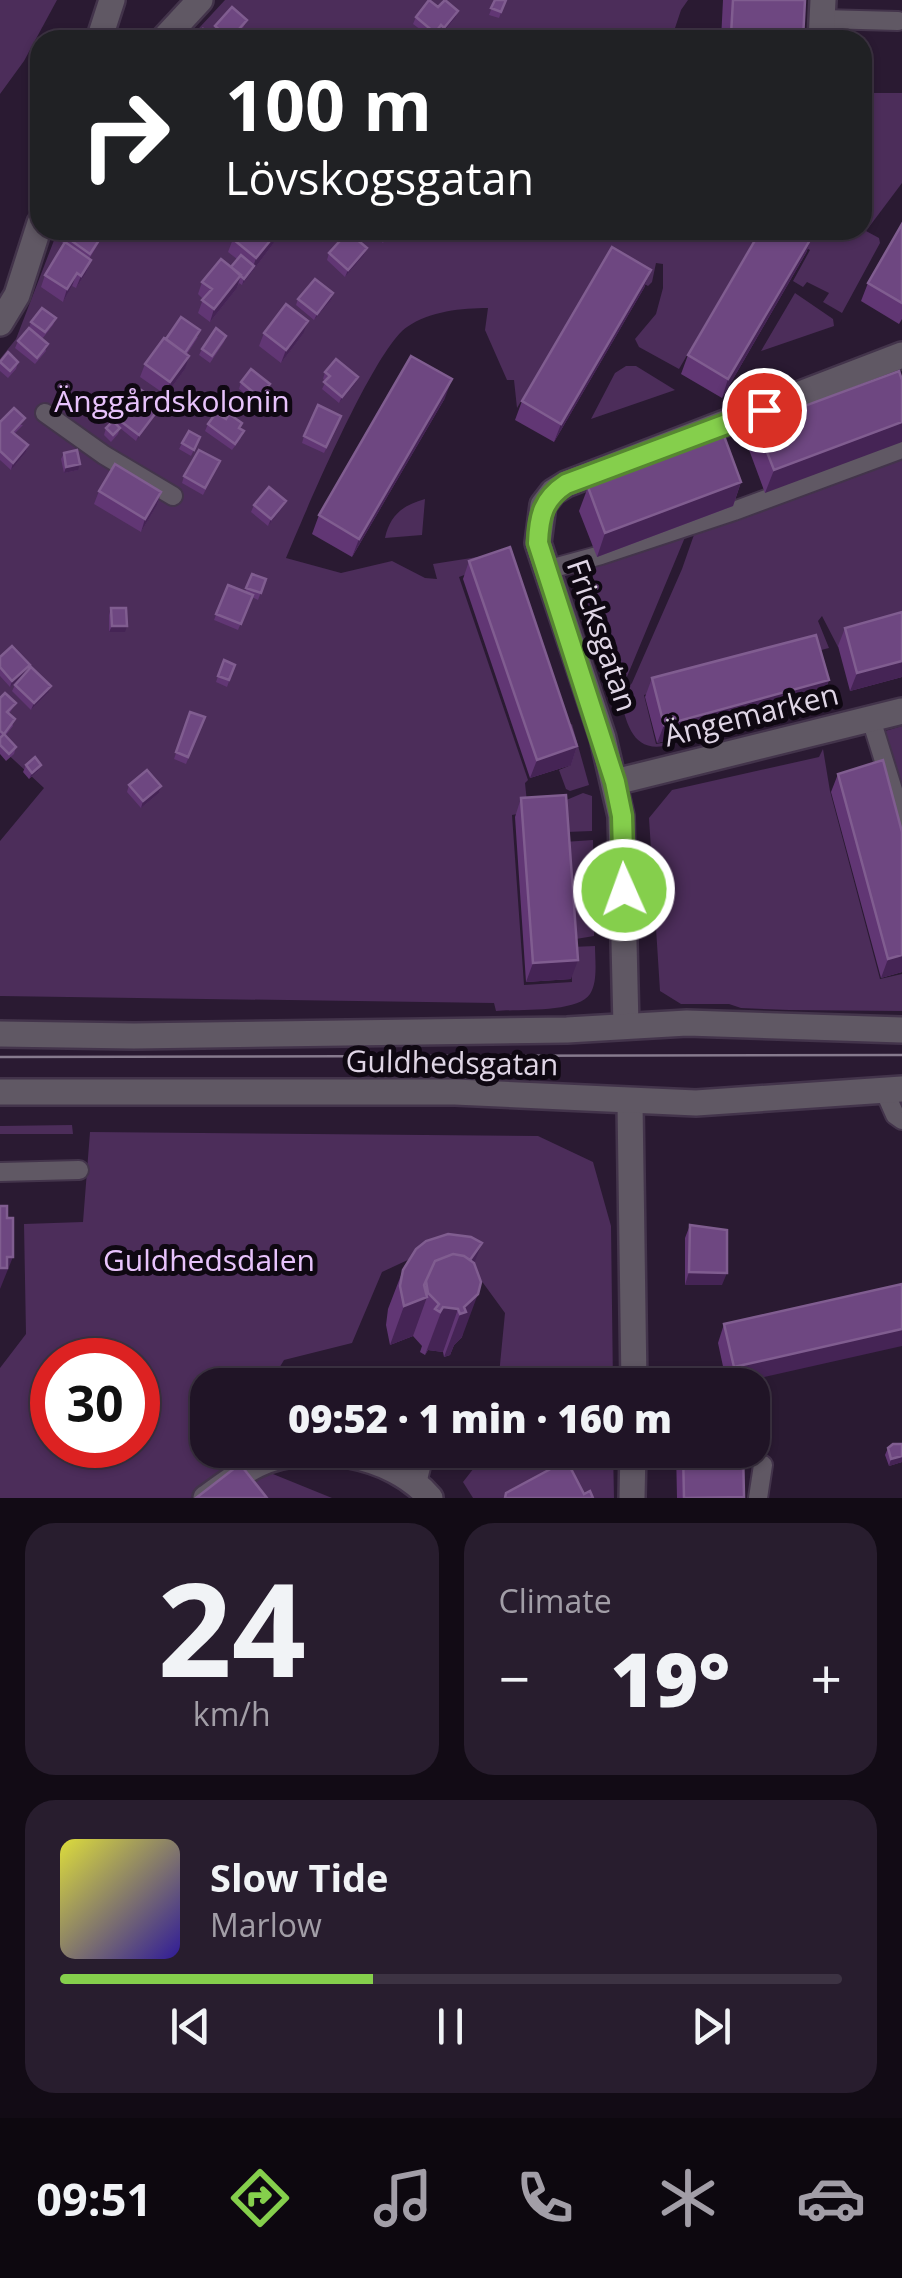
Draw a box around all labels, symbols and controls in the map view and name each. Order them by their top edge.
text: 100 m [225,56,432,152]
icon: right [60,70,190,200]
text: Lövskogsgatan [225,147,534,208]
pin [722,368,807,453]
park label: Änggårdskolonin [54,380,290,421]
icon: arrive [737,383,792,438]
street label: Fricksgatan [558,553,648,717]
street label: Ängemarken [660,673,842,755]
position arrow [572,838,676,942]
street label: Guldhedsgatan [345,1040,559,1084]
park label: Guldhedsdalen [103,1239,315,1280]
speed limit sign: 30 [30,1338,160,1468]
text: 09:52 · 1 min · 160 m [288,1392,672,1444]
text: 24 [157,1538,306,1715]
text: Climate [499,1579,612,1622]
text: 19° [610,1627,730,1729]
text: − [499,1640,530,1715]
text: + [811,1640,842,1715]
text: km/h [193,1692,271,1735]
text: Slow Tide [210,1851,389,1903]
text: Marlow [210,1903,322,1946]
icon: previous [163,1999,218,2054]
icon: pause [423,1999,478,2054]
icon: next [684,1999,739,2054]
icon: directions [225,2163,295,2233]
icon: music [368,2163,438,2233]
icon: phone [510,2163,580,2233]
icon: climate [653,2163,723,2233]
icon: car [796,2163,866,2233]
text: 09:51 [36,2168,152,2229]

